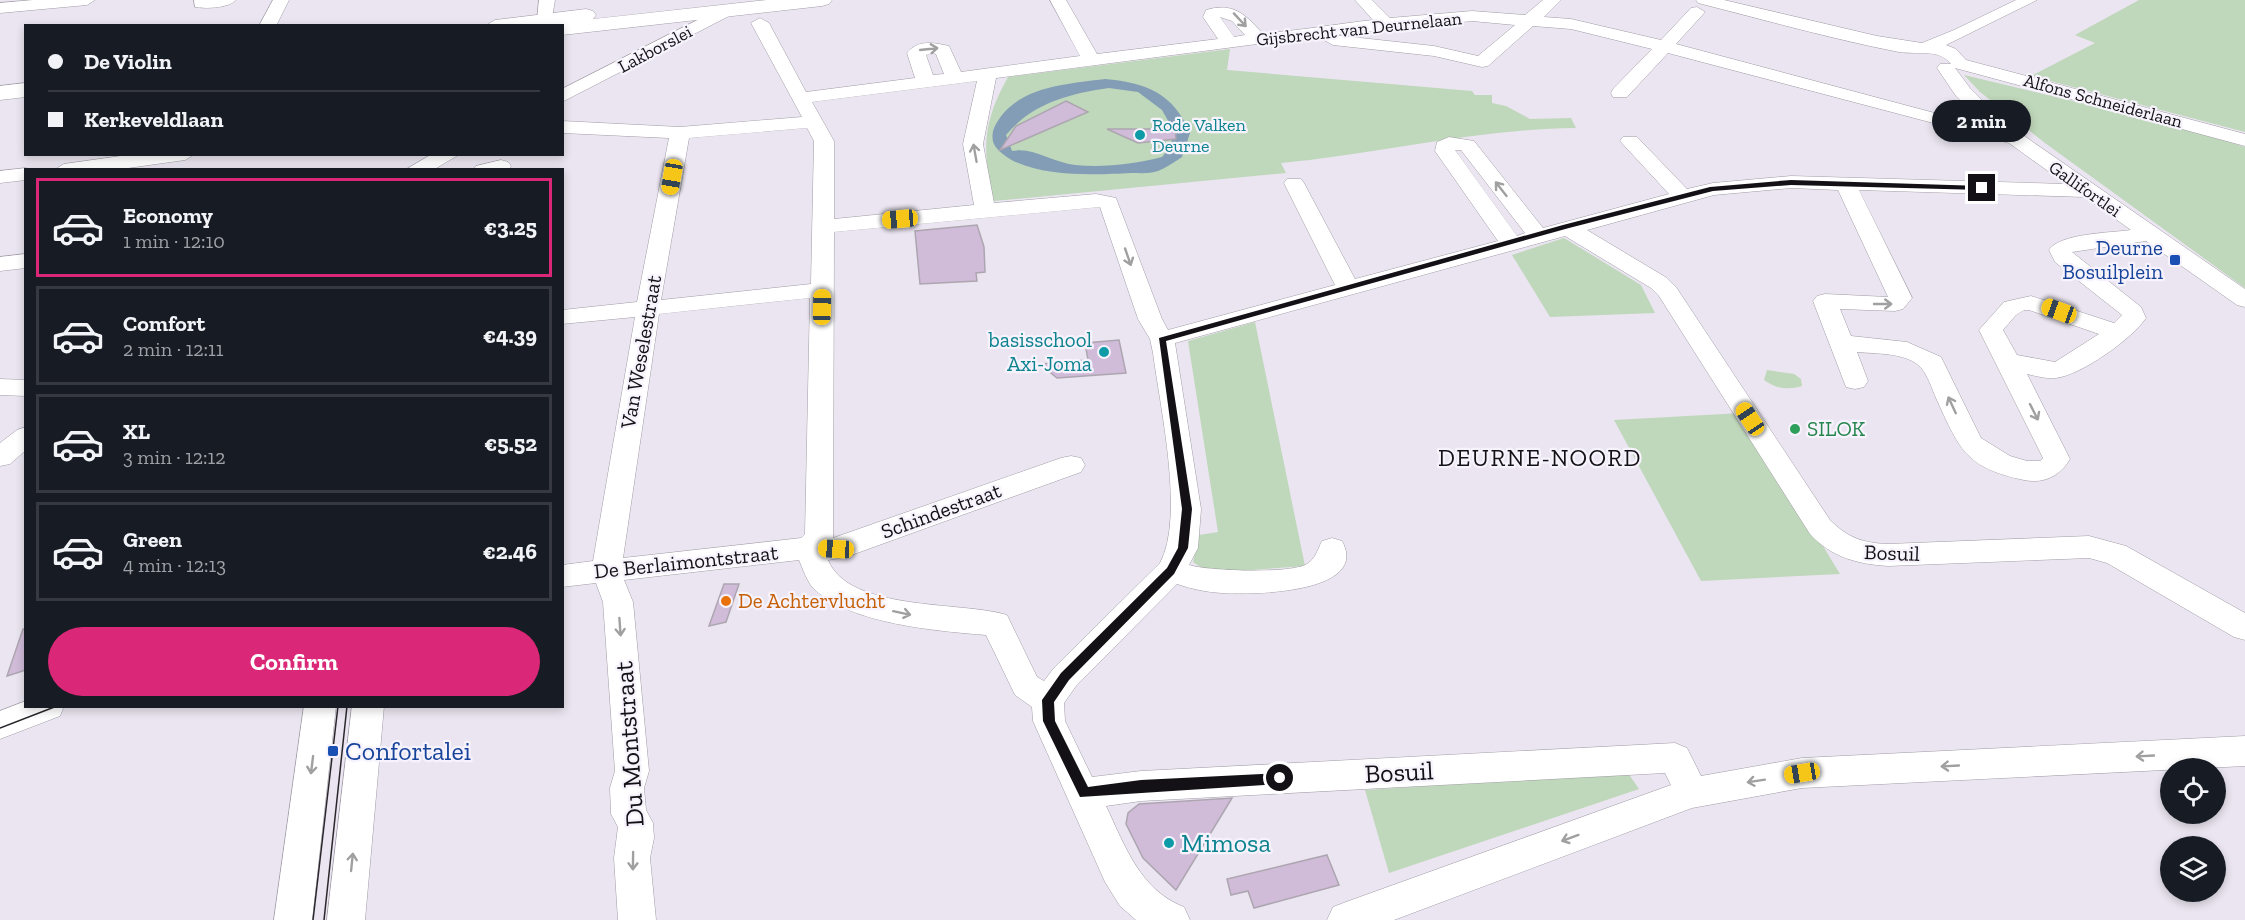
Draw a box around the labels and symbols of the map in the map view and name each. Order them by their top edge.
street label: Gijsbrecht van Deurnelaan [1255,7,1464,51]
one-way arrow [1233,12,1247,27]
street label: Lakborslei [614,20,696,78]
one-way arrow [919,43,938,54]
street label: Alfons Schneiderlaan [2021,69,2186,133]
callout: 2 min [1932,101,2032,143]
place label: Rode Valken Deurne [1152,114,1246,157]
marker: Rode Valken Deurne [1133,128,1147,142]
one-way arrow [969,143,980,163]
street label: Gallifortlei [2045,156,2125,222]
car [660,158,684,196]
route end [1968,174,1995,201]
one-way arrow [1495,181,1507,197]
car [881,208,919,230]
place label: Deurne Bosuilplein [2062,235,2163,284]
one-way arrow [1124,247,1135,266]
marker: Deurne Bosuilplein [2168,253,2182,267]
street label: Van Weselestraat [615,273,666,432]
car [813,289,831,325]
car [2039,296,2079,326]
one-way arrow [1872,298,1892,310]
place label: basisschool Axi-Joma [988,327,1092,376]
marker: basisschool Axi-Joma [1097,345,1111,359]
one-way arrow [1945,396,1957,414]
car [1732,399,1768,439]
one-way arrow [2029,402,2040,420]
place label: SILOK [1807,416,1865,441]
marker: SILOK [1788,422,1802,436]
district label: DEURNE-NOORD [1438,443,1642,472]
street label: Schindestraat [877,477,1004,544]
street label: De Berlaimontstraat [593,539,779,584]
car [818,539,854,559]
street label: Bosuil [1864,539,1921,566]
place label: De Achtervlucht [738,588,885,613]
marker: De Achtervlucht [719,594,733,608]
one-way arrow [892,608,912,619]
one-way arrow [615,617,626,636]
street label: Du Montstraat [607,660,651,828]
place label: Confortalei [345,735,471,767]
marker: Confortalei [326,744,340,758]
one-way arrow [2135,751,2155,762]
one-way arrow [307,754,318,774]
street label: Bosuil [1364,754,1434,790]
one-way arrow [1940,760,1960,771]
car [1783,761,1821,785]
route start [1266,764,1293,791]
one-way arrow [1746,775,1766,786]
place label: Mimosa [1181,827,1271,859]
one-way arrow [1561,833,1580,844]
marker: Mimosa [1162,836,1176,850]
one-way arrow [628,851,639,870]
one-way arrow [347,852,358,872]

